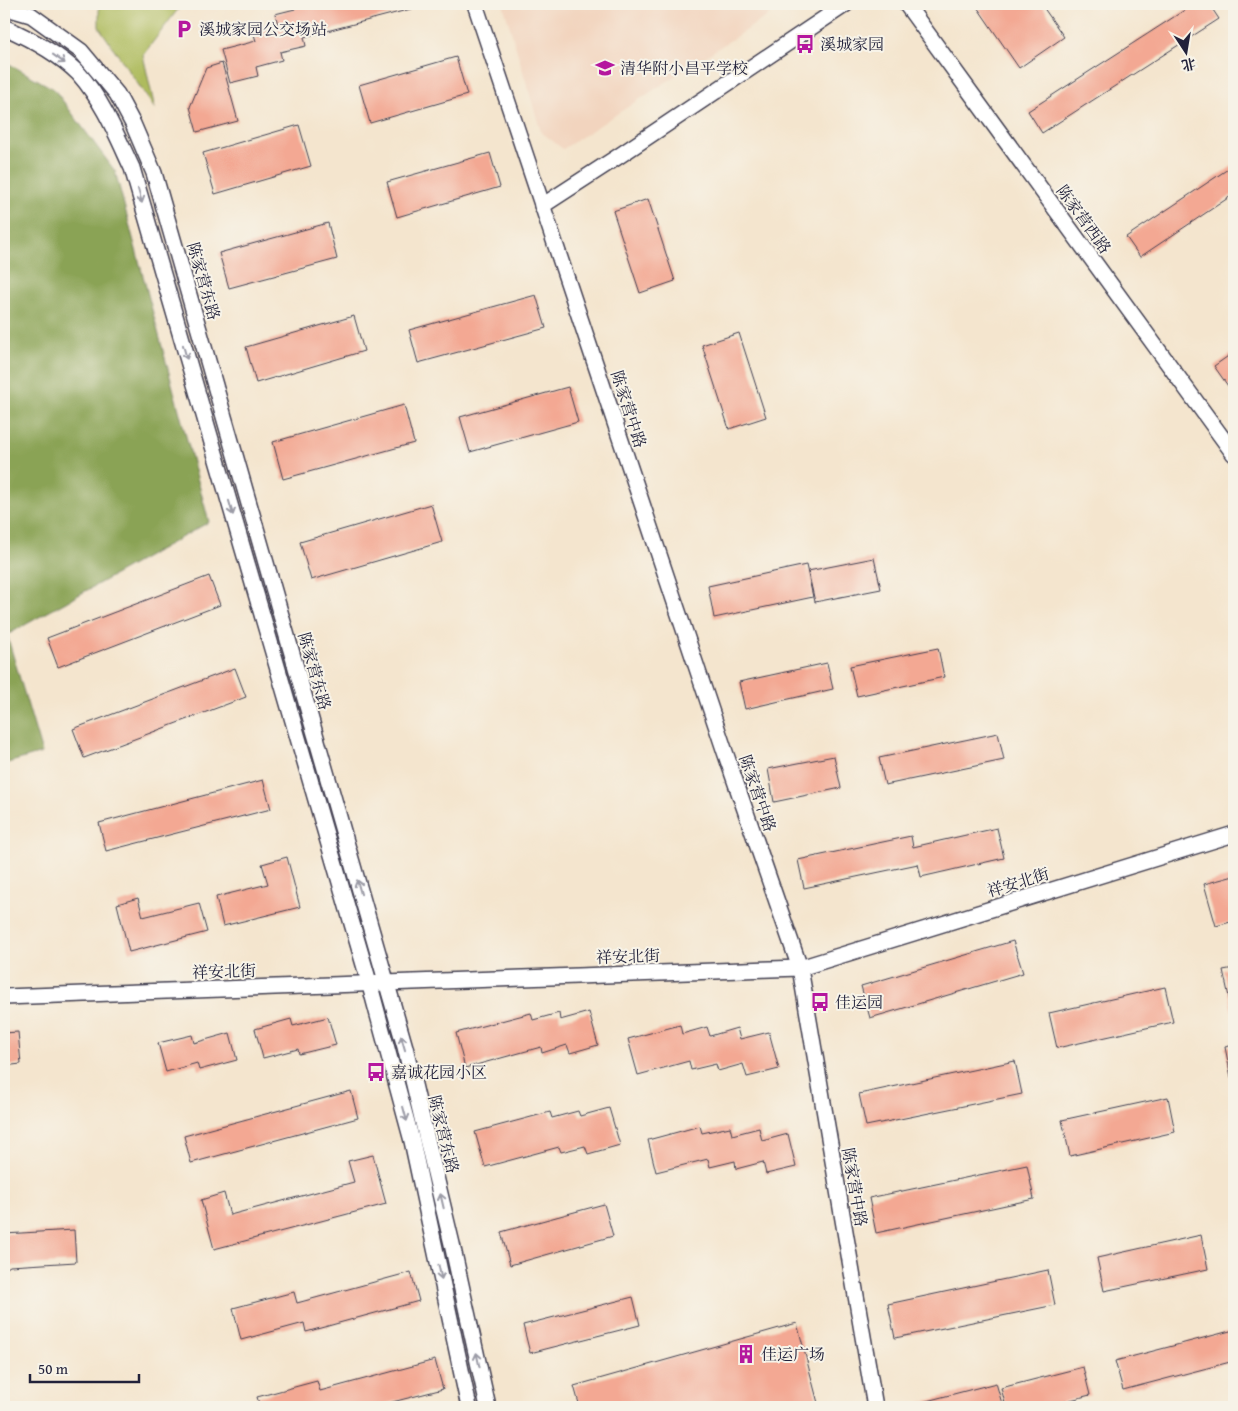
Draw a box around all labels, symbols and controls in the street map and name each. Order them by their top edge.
place label: 溪城家园公交场站 [199,17,327,41]
parking icon: 溪城家园公交场站 [173,18,195,40]
north arrow [1160,28,1210,78]
place label: 溪城家园 [820,32,884,56]
bus stop icon: 溪城家园 [794,33,816,55]
text: 北 [1180,53,1198,76]
one-way arrow [52,54,66,64]
place label: 清华附小昌平学校 [620,56,748,80]
school or university icon: 清华附小昌平学校 [594,57,616,79]
street label: 陈家营西路 [1051,180,1117,258]
one-way arrow [135,188,145,204]
street label: 陈家营东路 [181,239,227,323]
one-way arrow [181,344,191,360]
street label: 陈家营中路 [605,367,653,451]
one-way arrow [226,500,236,516]
street label: 陈家营东路 [292,629,338,713]
street label: 陈家营中路 [734,751,782,835]
street label: 祥安北街 [984,861,1052,903]
one-way arrow [353,879,363,895]
street label: 祥安北街 [596,943,660,969]
street label: 祥安北街 [192,958,256,984]
place label: 佳运园 [835,990,883,1014]
bus stop icon: 佳运园 [809,991,831,1013]
one-way arrow [398,1036,408,1052]
place label: 嘉诚花园小区 [391,1060,487,1084]
bus stop icon: 嘉诚花园小区 [365,1061,387,1083]
street label: 陈家营东路 [423,1092,465,1176]
one-way arrow [400,1105,410,1121]
street label: 陈家营中路 [836,1146,874,1228]
one-way arrow [437,1194,446,1210]
one-way arrow [436,1264,445,1280]
place label: 佳运广场 [761,1342,825,1366]
building icon: 佳运广场 [735,1343,757,1365]
scale bar [30,1351,139,1383]
one-way arrow [472,1352,482,1368]
text: 50 m [38,1358,69,1379]

